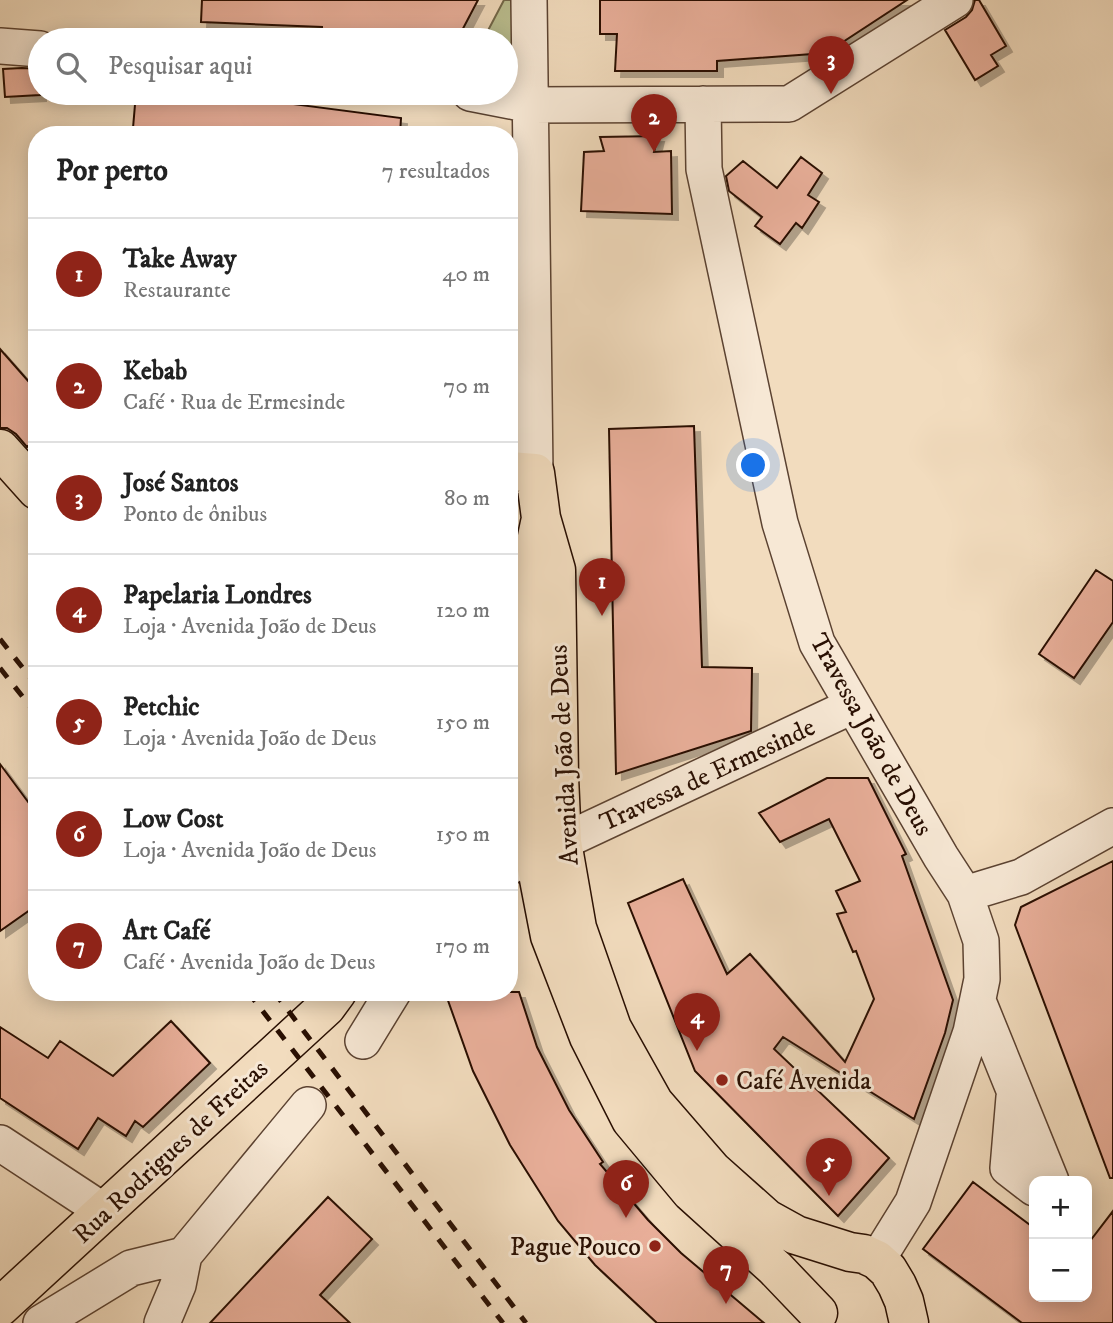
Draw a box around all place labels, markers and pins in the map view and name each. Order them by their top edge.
pin: 3 [808,36,854,94]
pin: 2 [631,94,677,152]
pin: 1 [579,558,625,616]
pin: 4 [674,993,720,1051]
place label: Café Avenida [736,1065,871,1098]
marker: Café Avenida [714,1072,730,1088]
pin: 5 [806,1138,852,1196]
pin: 6 [603,1160,649,1218]
place label: Pague Pouco [510,1231,641,1264]
marker: Pague Pouco [647,1238,663,1254]
pin: 7 [703,1246,749,1304]

